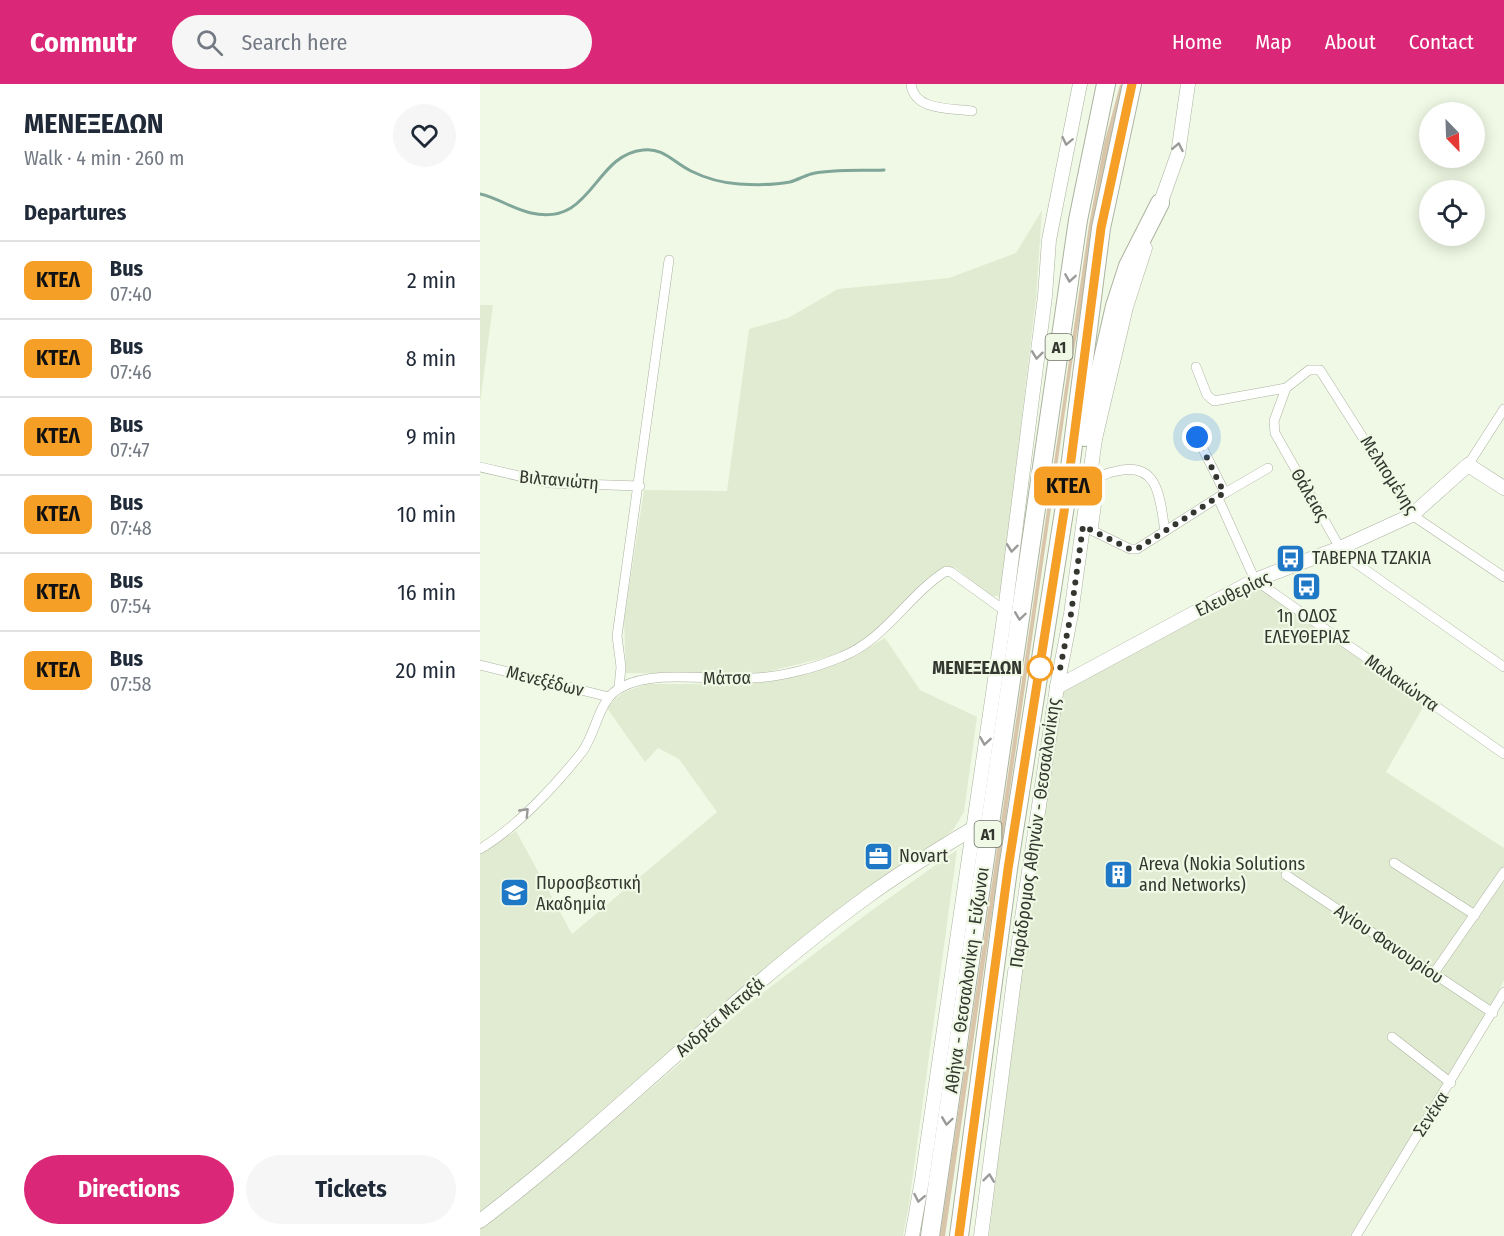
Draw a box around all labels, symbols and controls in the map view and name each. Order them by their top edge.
search box [172,15,592,69]
text: Commutr [30,26,136,59]
icon: search [193,26,226,59]
text: Search here [241,29,347,56]
text: Home [1172,29,1222,55]
text: Map [1255,29,1292,55]
text: About [1325,29,1376,55]
text: Contact [1409,29,1474,55]
north arrow [1419,102,1485,168]
map controls [1419,102,1485,246]
button: heart [393,104,456,167]
text: ΜΕΝΕΞΕΔΩΝ [24,107,164,140]
one-way arrow [1061,136,1074,146]
one-way arrow [1171,143,1184,153]
text: Walk · 4 min · 260 m [24,146,184,170]
button: locate [1419,180,1485,246]
text: Departures [24,199,126,226]
text: Bus [110,255,143,282]
text: ΚΤΕΛ [36,267,80,293]
text: 2 min [407,267,456,294]
one-way arrow [1064,273,1076,282]
text: 07:40 [110,282,152,306]
text: Bus [110,333,143,360]
road number: Α1 [1046,334,1072,360]
text: ΚΤΕΛ [36,345,80,371]
text: 8 min [406,345,456,372]
one-way arrow [1031,350,1044,359]
text: 07:46 [110,360,152,384]
text: Bus [110,411,143,438]
your location [1182,422,1212,452]
text: ΚΤΕΛ [36,423,80,449]
text: 9 min [406,423,456,450]
street label: Μελπομένης [1355,432,1423,519]
text: 07:47 [110,438,150,462]
street label: Θάλειας [1286,464,1334,526]
street label: Βιλτανιώτη [518,466,600,494]
line badge: ΚΤΕΛ [1026,466,1110,506]
text: ΚΤΕΛ [1046,473,1090,499]
text: Bus [110,489,143,516]
text: ΚΤΕΛ [36,501,80,527]
text: 10 min [397,501,456,528]
text: 07:48 [110,516,152,540]
bus stop icon: ΤΑΒΕΡΝΑ ΤΖΑΚΙΑ [1275,542,1307,574]
one-way arrow [1007,543,1019,553]
place label: ΤΑΒΕΡΝΑ ΤΖΑΚΙΑ [1312,547,1431,569]
street label: Ελευθερίας [1192,566,1275,622]
text: Bus [110,567,143,594]
bus stop icon: 1η ΟΔΟΣ ΕΛΕΥΘΕΡΙΑΣ [1291,571,1323,603]
text: ΚΤΕΛ [36,579,80,605]
text: 16 min [397,579,456,606]
text: 07:54 [110,594,151,618]
place label: 1η ΟΔΟΣ ΕΛΕΥΘΕΡΙΑΣ [1264,605,1350,648]
one-way arrow [1014,611,1026,621]
text: Bus [110,645,143,672]
street label: Μαλακώντα [1361,649,1443,717]
marker: ΜΕΝΕΞΕΔΩΝ [1027,655,1053,681]
text: ΚΤΕΛ [36,657,80,683]
text: 20 min [396,657,456,684]
place label: ΜΕΝΕΞΕΔΩΝ [932,657,1022,679]
street label: Μενεξέδων [504,661,586,701]
street label: Μάτσα [703,667,751,689]
text: 07:58 [110,672,152,696]
street label: Παράδρομος Αθηνών - Θεσσαλονίκης [1005,696,1065,969]
one-way arrow [979,736,991,746]
one-way arrow [518,809,529,820]
road number: Α1 [974,821,1002,847]
office icon: Novart [862,840,894,872]
place label: Novart [899,845,948,867]
place label: Areva (Nokia Solutions and Networks) [1139,853,1305,896]
building icon: Areva (Nokia Solutions and Networks) [1102,858,1134,890]
street label: Αθήνα - Θεσσαλονίκη - Εύζωνοι [940,866,994,1094]
place label: Πυροσβεστική Ακαδημία [536,872,641,915]
school or university icon: Πυροσβεστική Ακαδημία [499,877,531,909]
street label: Αγίου Φανουρίου [1330,899,1448,989]
street label: Ανδρέα Μεταξά [671,973,769,1061]
street label: Σενέκα [1408,1087,1454,1141]
one-way arrow [941,1116,953,1125]
button: Directions [24,1155,234,1224]
button: Tickets [246,1155,456,1224]
one-way arrow [982,1173,995,1183]
one-way arrow [913,1193,926,1203]

